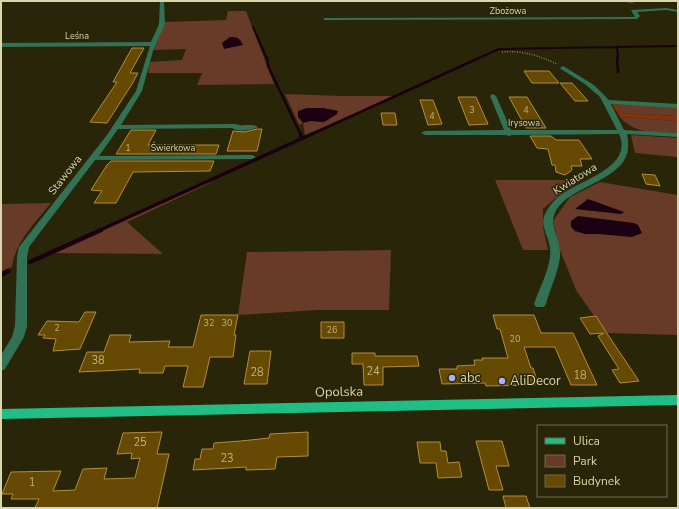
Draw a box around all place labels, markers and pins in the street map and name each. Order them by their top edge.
place label: abc [460,369,481,387]
place label: AliDecor [510,372,561,390]
marker: abc [447,373,457,383]
marker: AliDecor [497,376,507,386]

